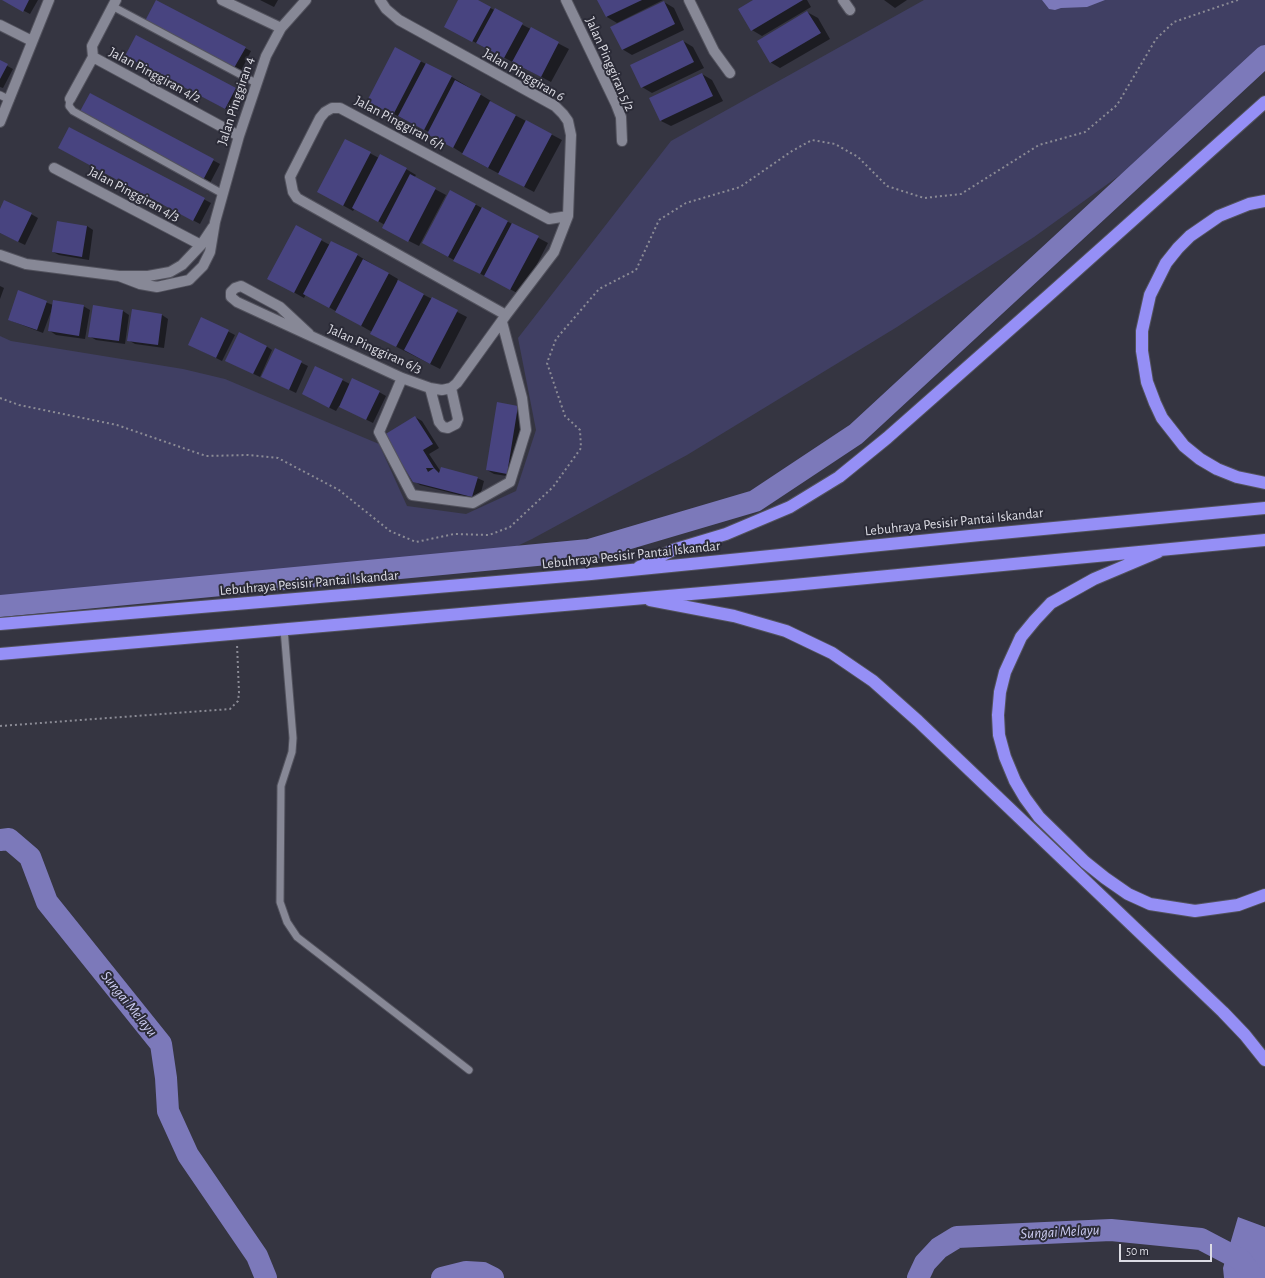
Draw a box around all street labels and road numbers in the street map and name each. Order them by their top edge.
street label: Jalan Pinggiran 5/2 [582,14,638,114]
street label: Jalan Pinggiran 4/2 [106,44,204,106]
street label: Jalan Pinggiran 6 [480,45,568,105]
street label: Jalan Pinggiran 4 [214,55,258,147]
street label: Jalan Pinggiran 6/1 [352,92,448,154]
street label: Jalan Pinggiran 4/3 [85,163,183,225]
street label: Jalan Pinggiran 6/3 [325,321,425,377]
street label: Lebuhraya Pesisir Pantai Iskandar [864,504,1044,540]
street label: Lebuhraya Pesisir Pantai Iskandar [541,537,721,573]
street label: Lebuhraya Pesisir Pantai Iskandar [219,567,399,599]

